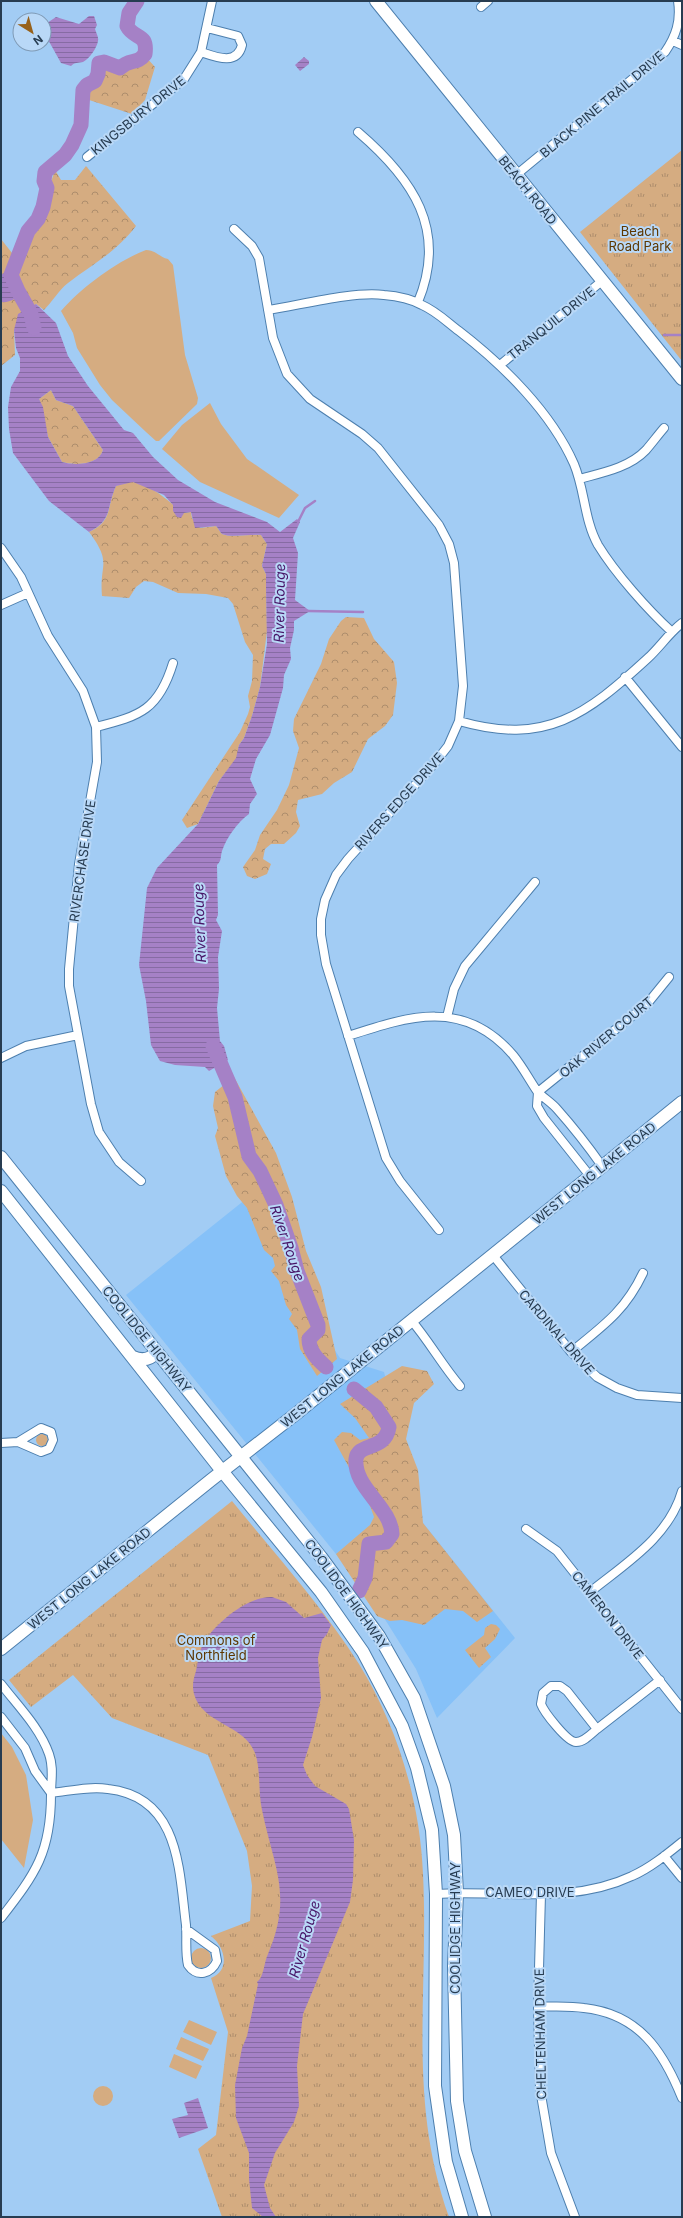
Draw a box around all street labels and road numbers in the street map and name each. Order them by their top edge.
street label: BLACK PINE TRAIL DRIVE [537,47,667,161]
street label: KINGSBURY DRIVE [88,72,188,158]
street label: BEACH ROAD [495,152,561,228]
street label: TRANQUIL DRIVE [504,283,598,363]
street label: RIVERS EDGE DRIVE [351,749,447,853]
street label: RIVERCHASE DRIVE [66,799,98,923]
street label: OAK RIVER COURT [556,993,656,1081]
street label: WEST LONG LAKE ROAD [529,1118,659,1228]
street label: COOLIDGE HIGHWAY [99,1283,195,1396]
street label: CARDINAL DRIVE [516,1286,598,1378]
street label: WEST LONG LAKE ROAD [277,1321,407,1431]
street label: WEST LONG LAKE ROAD [24,1523,154,1633]
street label: COOLIDGE HIGHWAY [302,1536,392,1652]
street label: CAMERON DRIVE [569,1568,647,1662]
street label: COOLIDGE HIGHWAY [447,1862,463,1994]
street label: CAMEO DRIVE [485,1884,575,1900]
street label: CHELTENHAM DRIVE [531,1968,549,2100]

